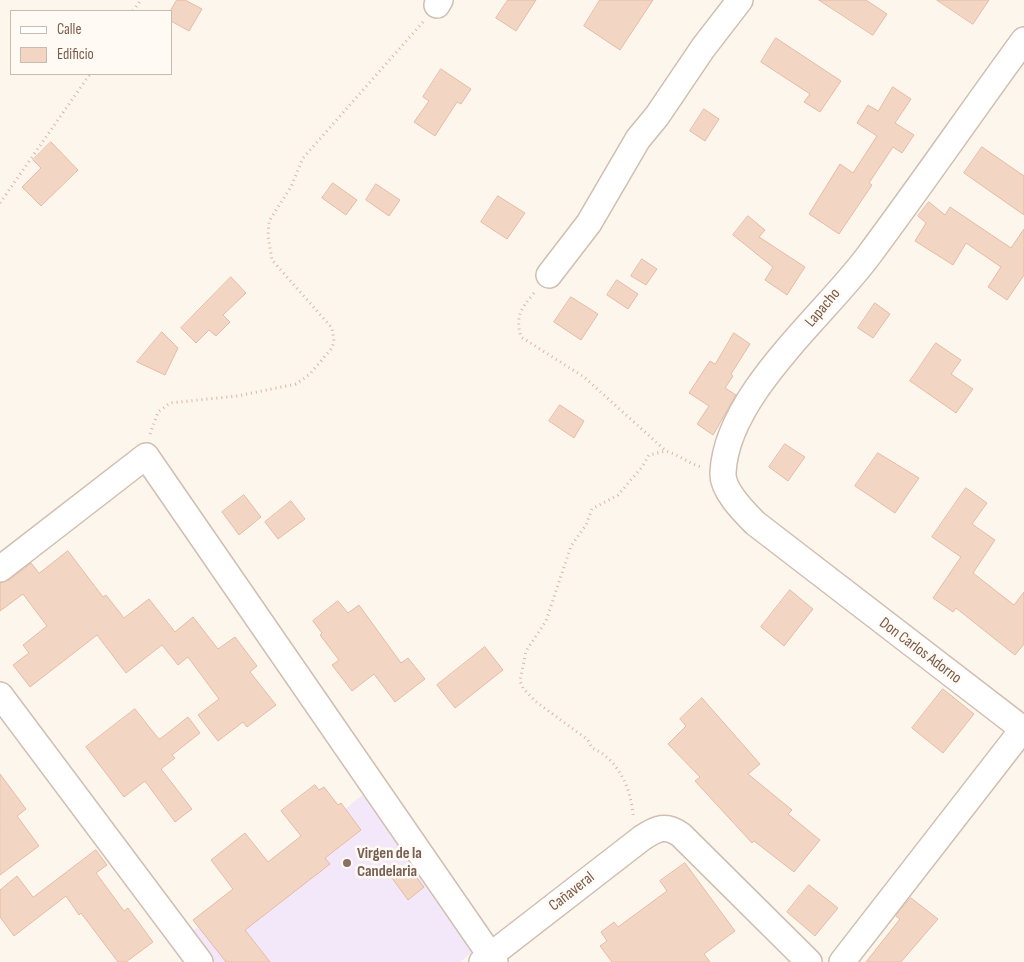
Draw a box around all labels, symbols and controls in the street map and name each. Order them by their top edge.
legend [10,10,172,75]
text: Calle [57,20,81,39]
text: Edificio [57,45,94,64]
street label: Lapacho [801,285,845,331]
street label: Don Carlos Adorno [875,614,965,688]
place label: Virgen de la Candelaria [357,844,422,882]
marker: Virgen de la Candelaria [341,857,353,869]
street label: Cañaveral [545,868,599,916]

